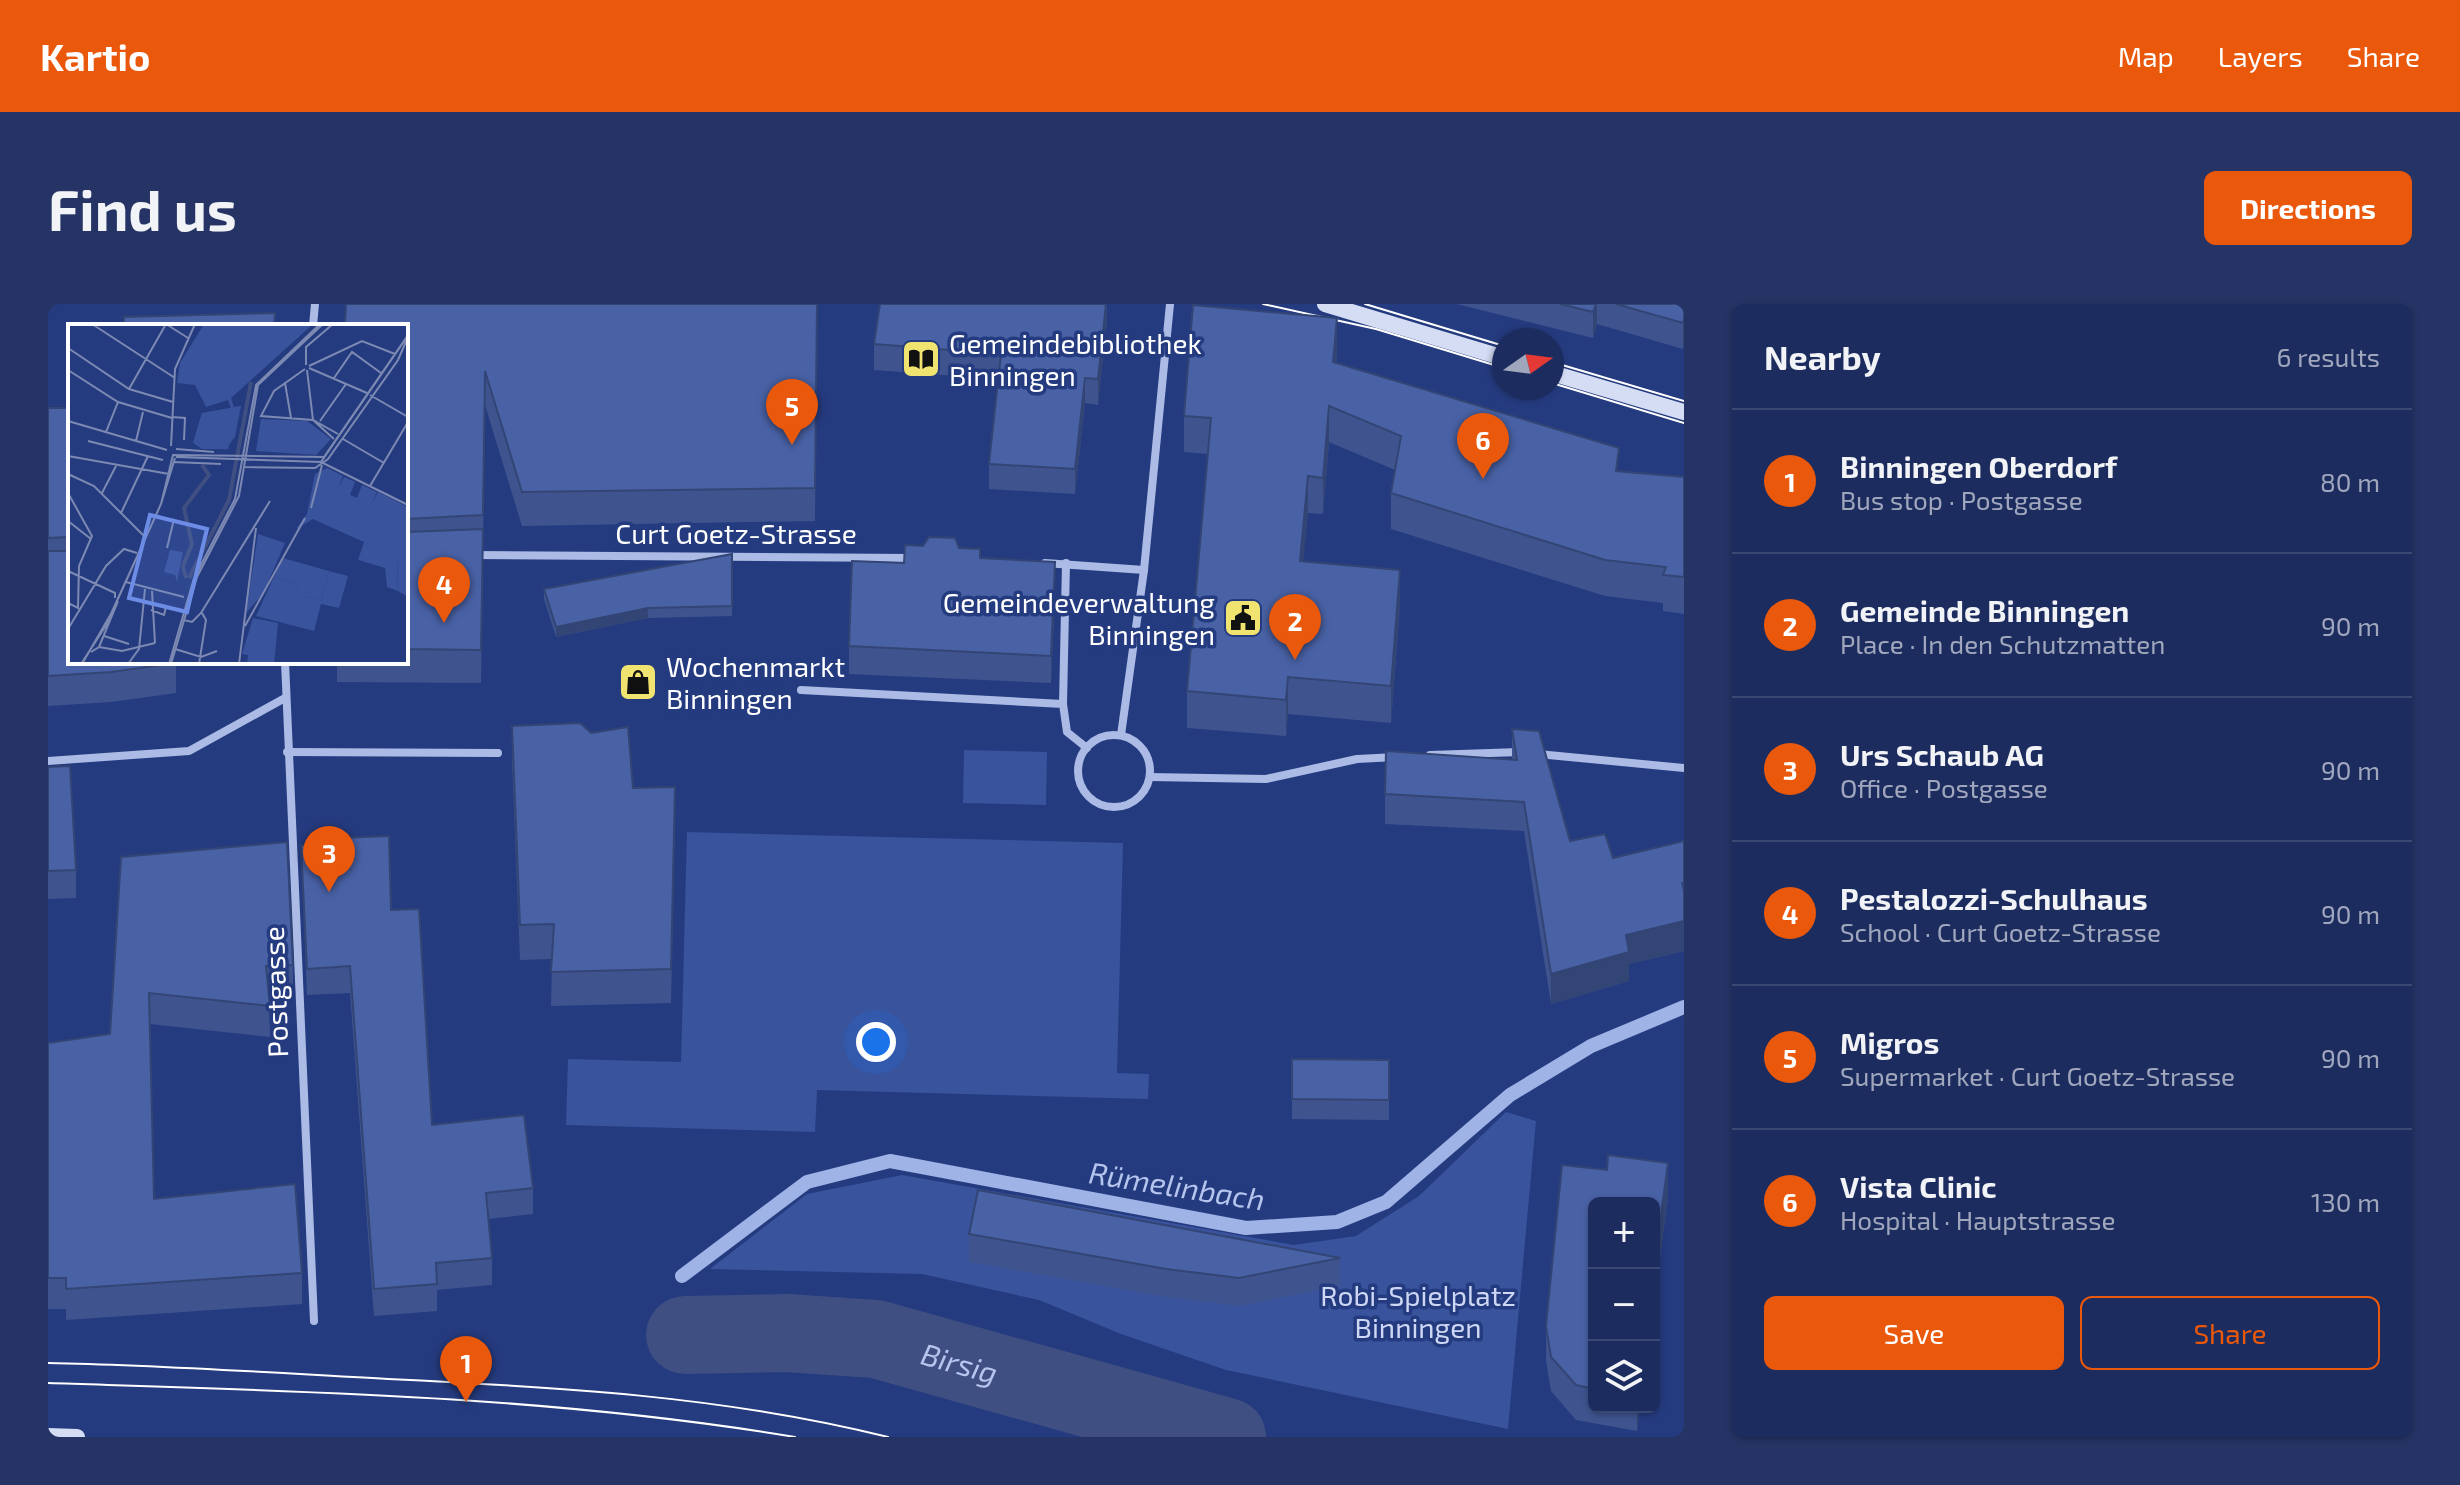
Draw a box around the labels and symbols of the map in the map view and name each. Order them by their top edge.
inset map [68,324,408,664]
place label: Gemeindebibliothek Binningen [949,326,1202,392]
north arrow [1492,328,1564,400]
library icon: Gemeindebibliothek Binningen [900,338,942,380]
pin: 5 [766,379,818,445]
pin: 6 [1457,413,1509,479]
street label: Curt Goetz-Strasse [615,516,857,550]
pin: 4 [418,557,470,623]
place label: Gemeindeverwaltung Binningen [943,585,1215,651]
pin: 2 [1269,594,1321,660]
public building icon: Gemeindeverwaltung Binningen [1222,597,1264,639]
place label: Wochenmarkt Binningen [666,649,845,715]
shop icon: Wochenmarkt Binningen [617,661,659,703]
pin: 3 [303,826,355,892]
street label: Postgasse [256,926,294,1058]
your location [856,1022,896,1062]
water label: Rümelinbach [1086,1153,1268,1217]
park label: Robi-Spielplatz Binningen [1320,1278,1516,1344]
water label: Birsig [917,1335,1002,1390]
pin: 1 [440,1336,492,1402]

